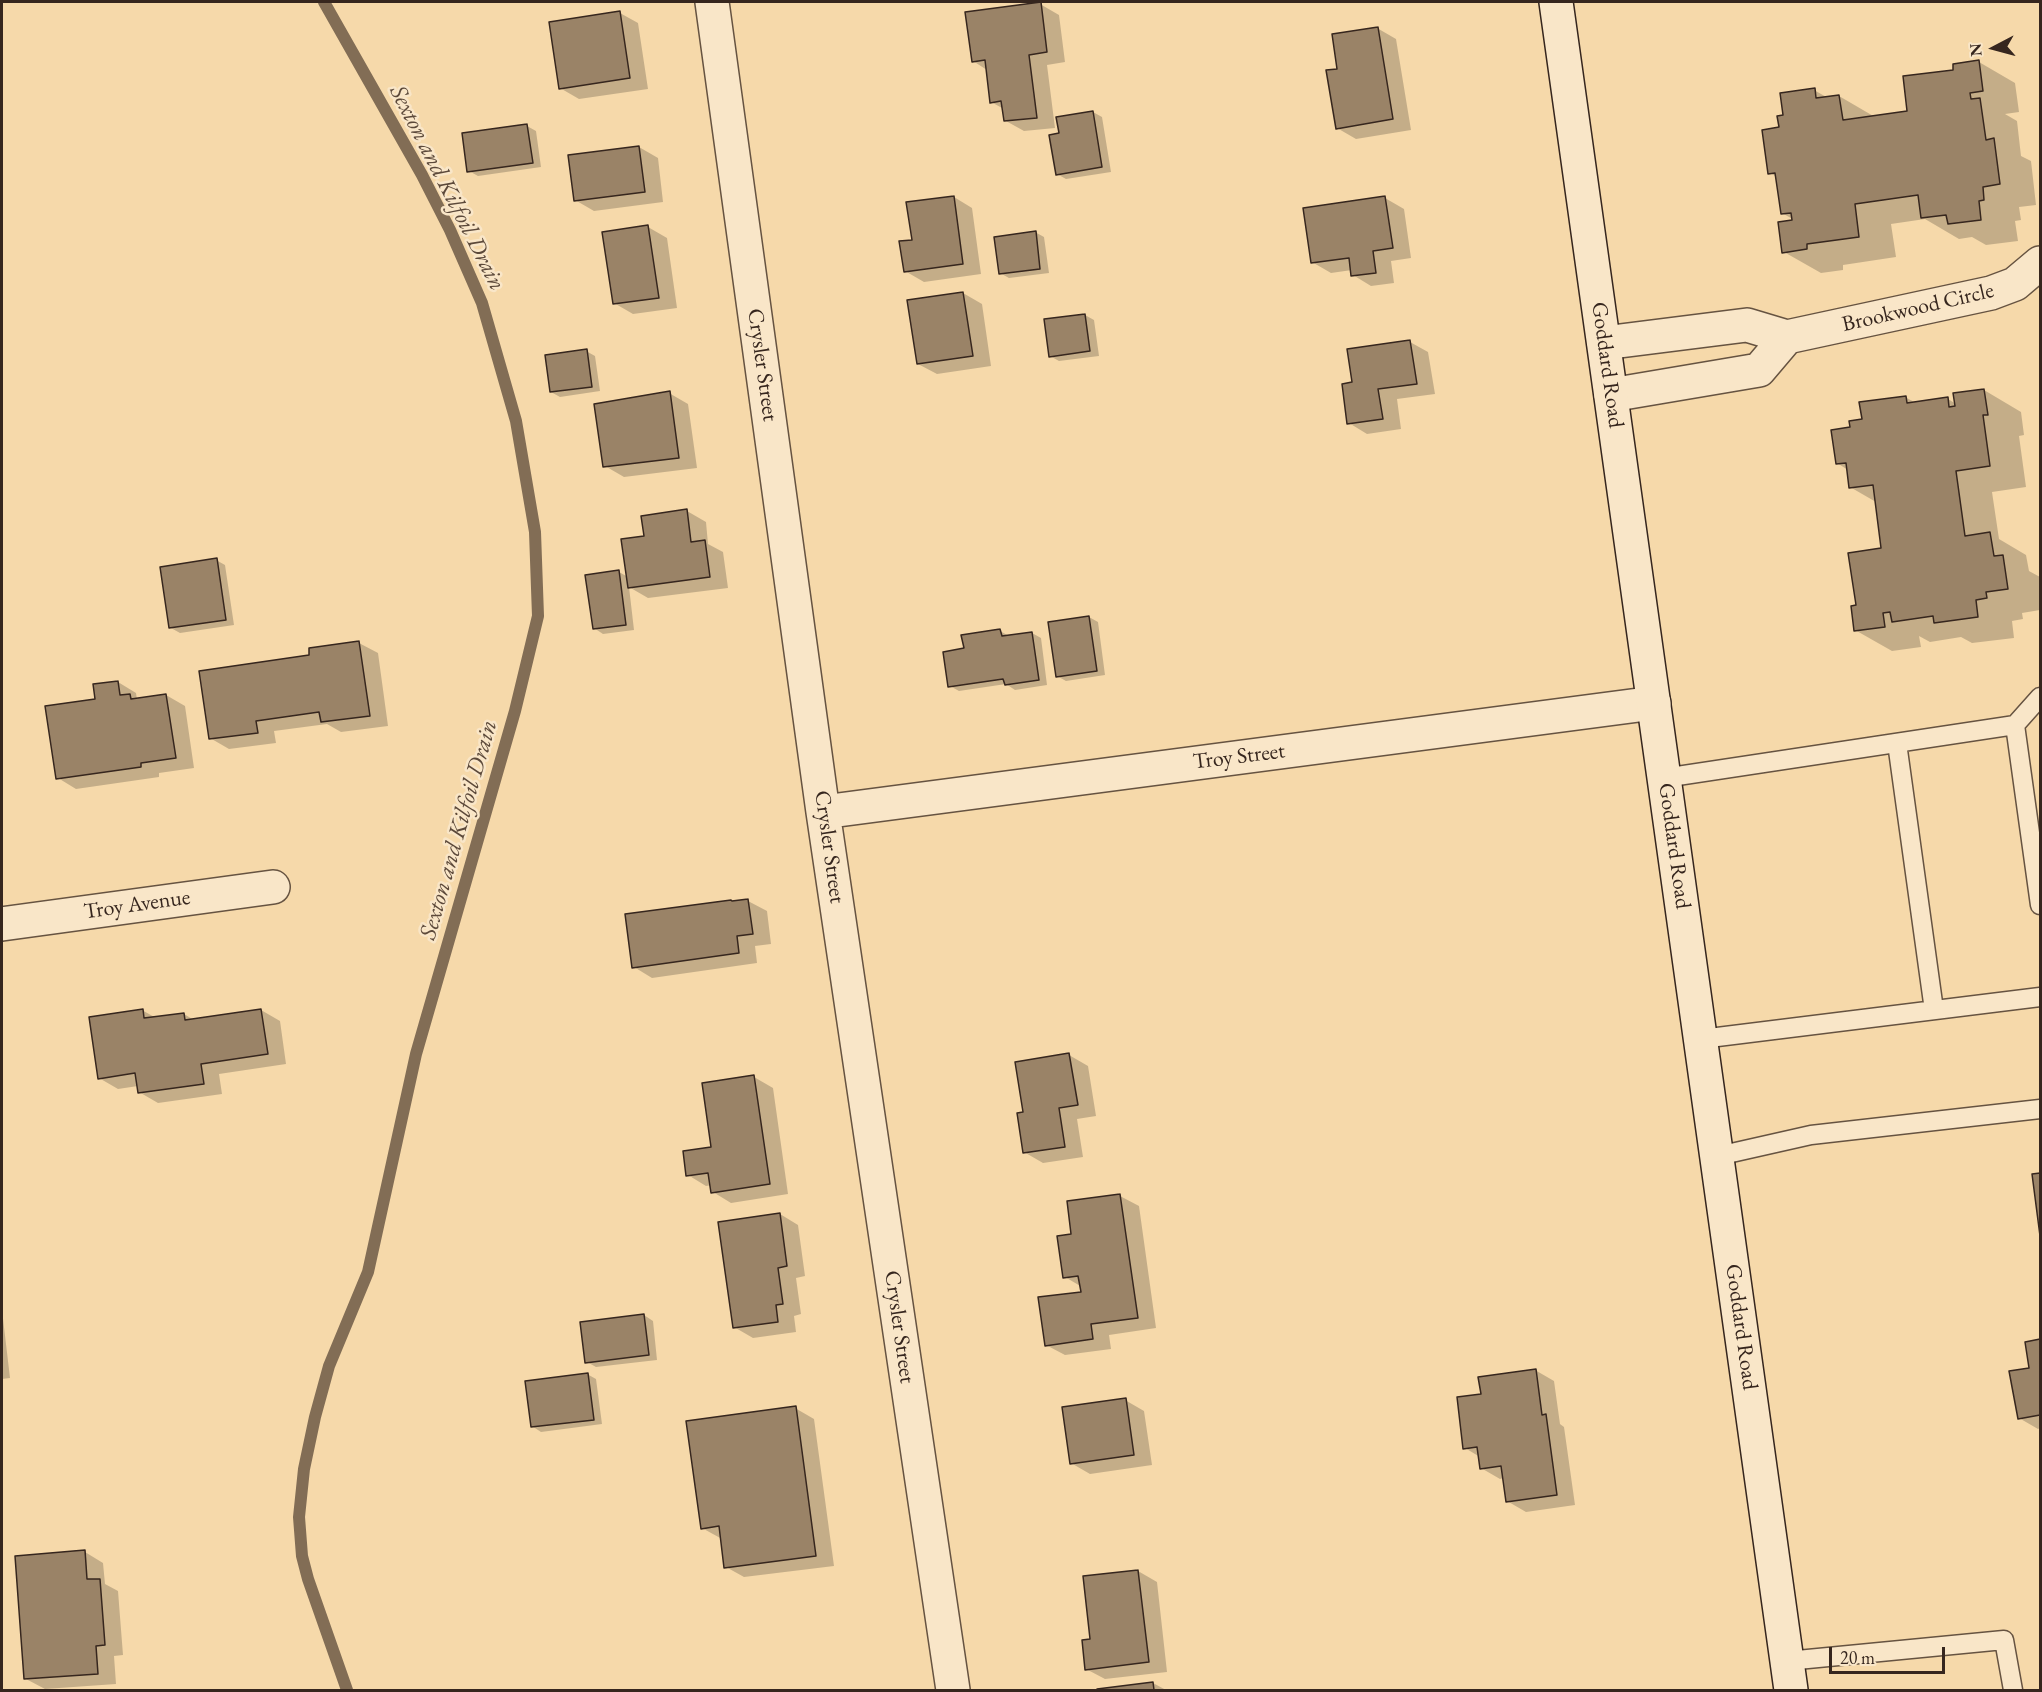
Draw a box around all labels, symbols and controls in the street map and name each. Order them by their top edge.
north arrow [1964,18,2024,78]
text: N [1964,42,1987,57]
water label: Sexton and Kilfoil Drain [383,81,511,295]
street label: Brookwood Circle [1840,278,1996,338]
street label: Goddard Road [1585,300,1629,430]
street label: Crysler Street [741,307,783,423]
water label: Sexton and Kilfoil Drain [414,717,504,943]
street label: Troy Street [1191,738,1287,776]
street label: Goddard Road [1652,781,1696,911]
street label: Crysler Street [808,789,850,905]
street label: Troy Avenue [82,884,192,926]
street label: Goddard Road [1719,1262,1763,1392]
street label: Crysler Street [878,1269,920,1385]
scale bar [1832,1635,1948,1673]
text: 20 m [1840,1646,1875,1669]

